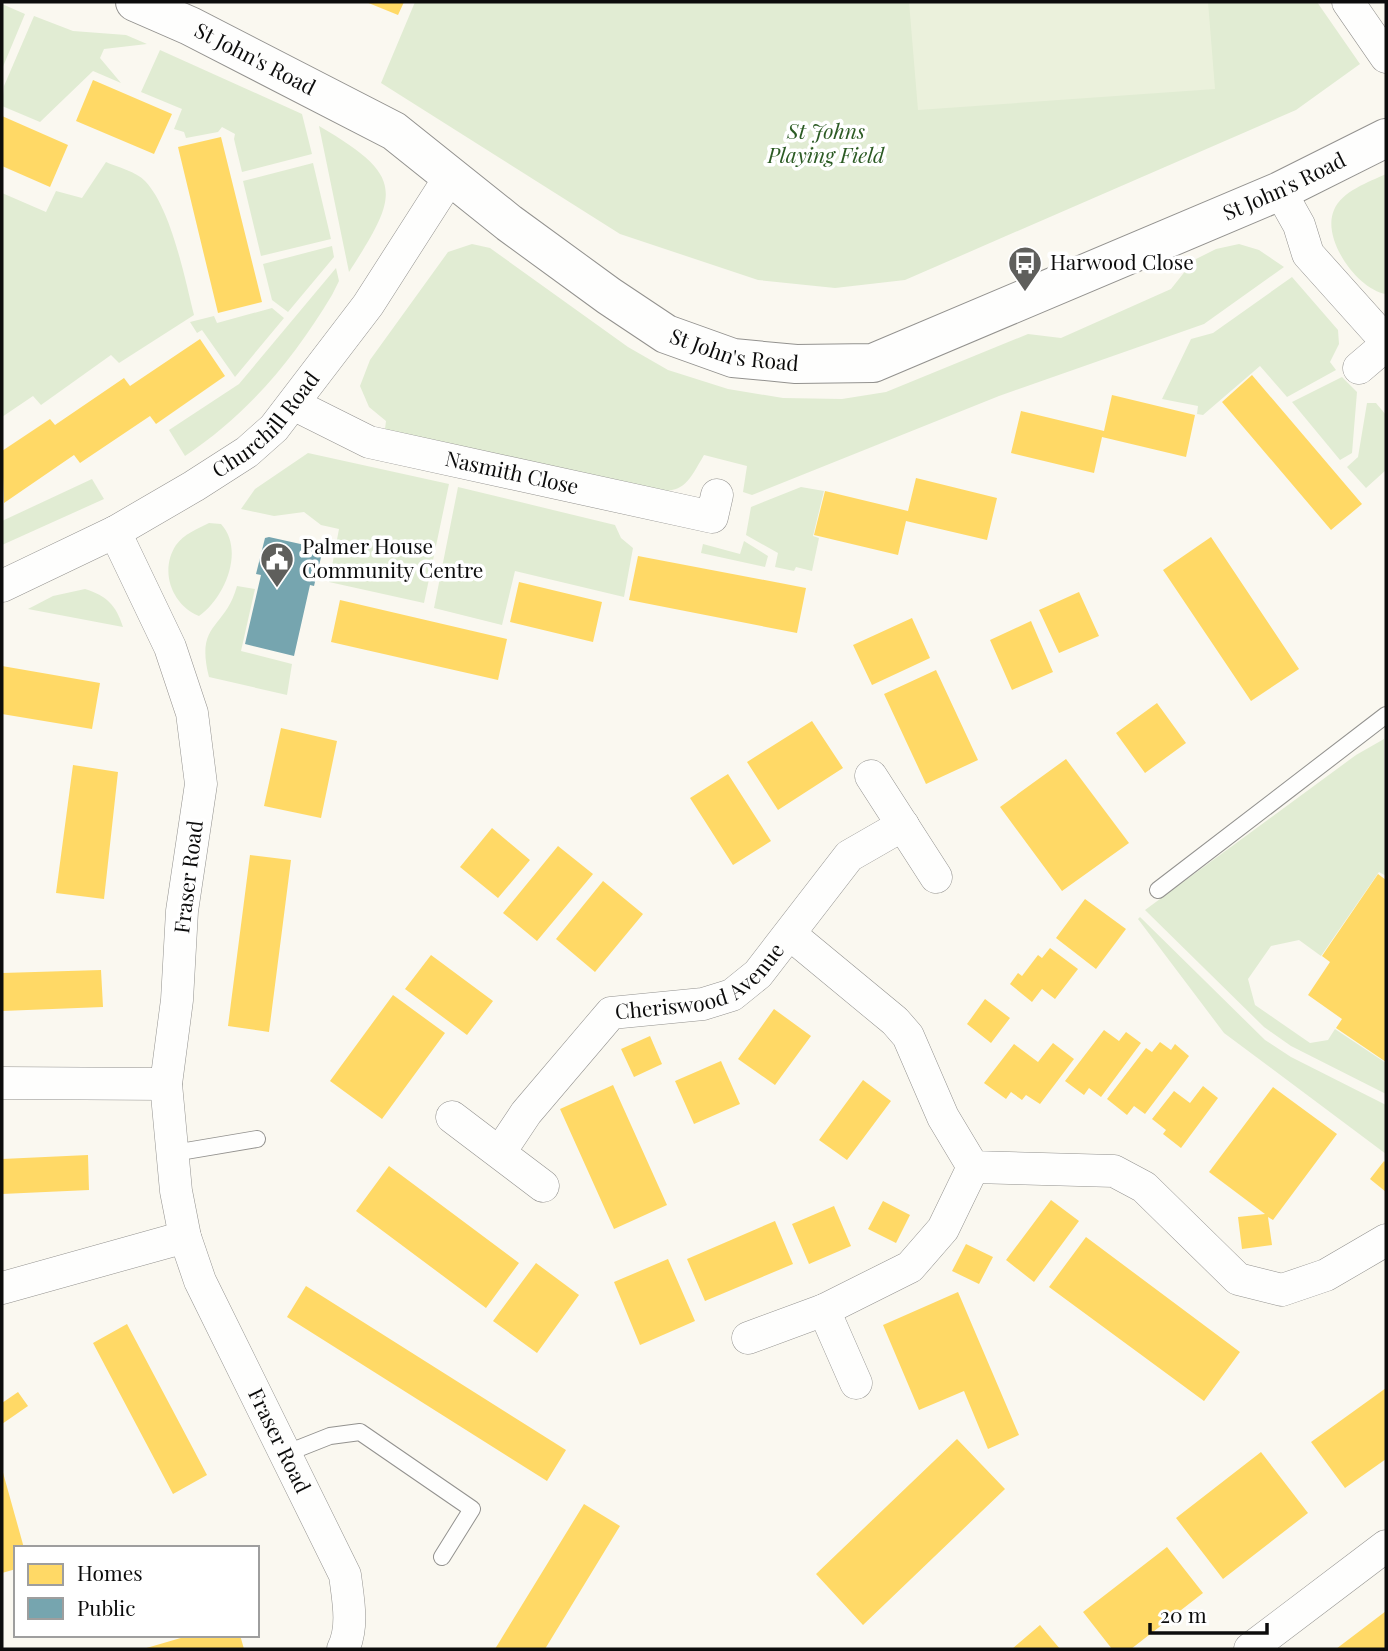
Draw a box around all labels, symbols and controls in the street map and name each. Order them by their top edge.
street label: St John's Road [191,15,321,100]
park label: St Johns Playing Field [767,116,885,168]
street label: St John's Road [1218,145,1350,226]
bus stop icon: Harwood Close [1006,244,1044,293]
place label: Harwood Close [1050,247,1194,275]
street label: St John's Road [666,321,800,376]
street label: Churchill Road [206,365,324,483]
street label: Nasmith Close [443,443,582,499]
place label: Palmer House Community Centre [302,531,483,583]
public building icon: Palmer House Community Centre [258,540,296,589]
street label: Fraser Road [166,819,208,935]
street label: Cheriswood Avenue [614,936,789,1025]
street label: Fraser Road [243,1383,318,1497]
legend [14,1546,259,1637]
text: Homes [77,1558,143,1586]
scale bar [1150,1592,1267,1636]
text: Public [77,1593,135,1621]
text: 20 m [1160,1600,1207,1628]

